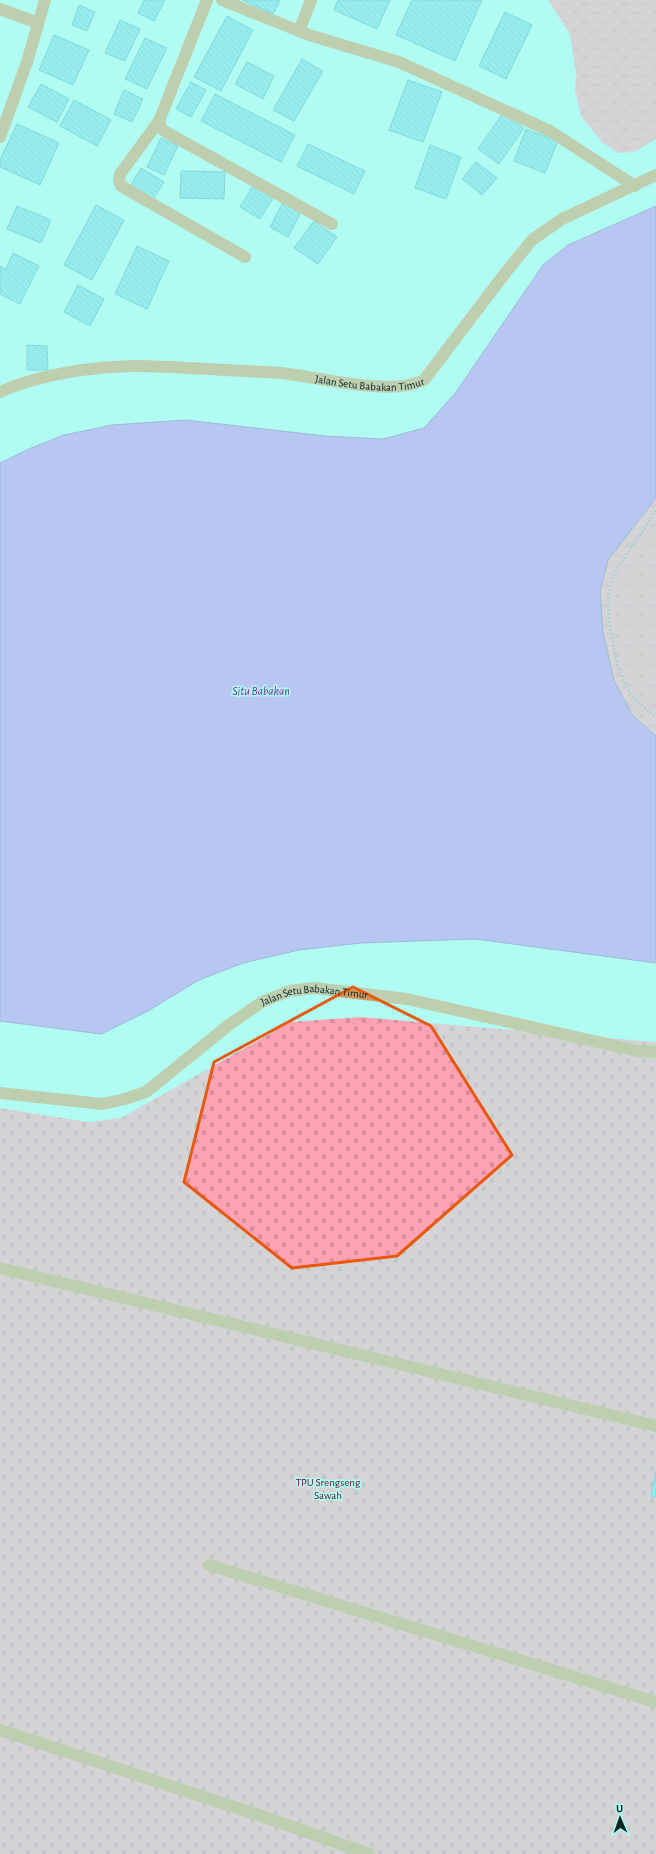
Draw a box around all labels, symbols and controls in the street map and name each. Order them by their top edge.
street label: Jalan Setu Babakan Timur [314,373,426,392]
water label: Situ Babakan [232,685,290,697]
street label: Jalan Setu Babakan Timur [259,983,369,1007]
park label: TPU Srengseng Sawah [296,1477,361,1501]
north arrow [600,1798,640,1838]
text: U [616,1803,623,1814]

